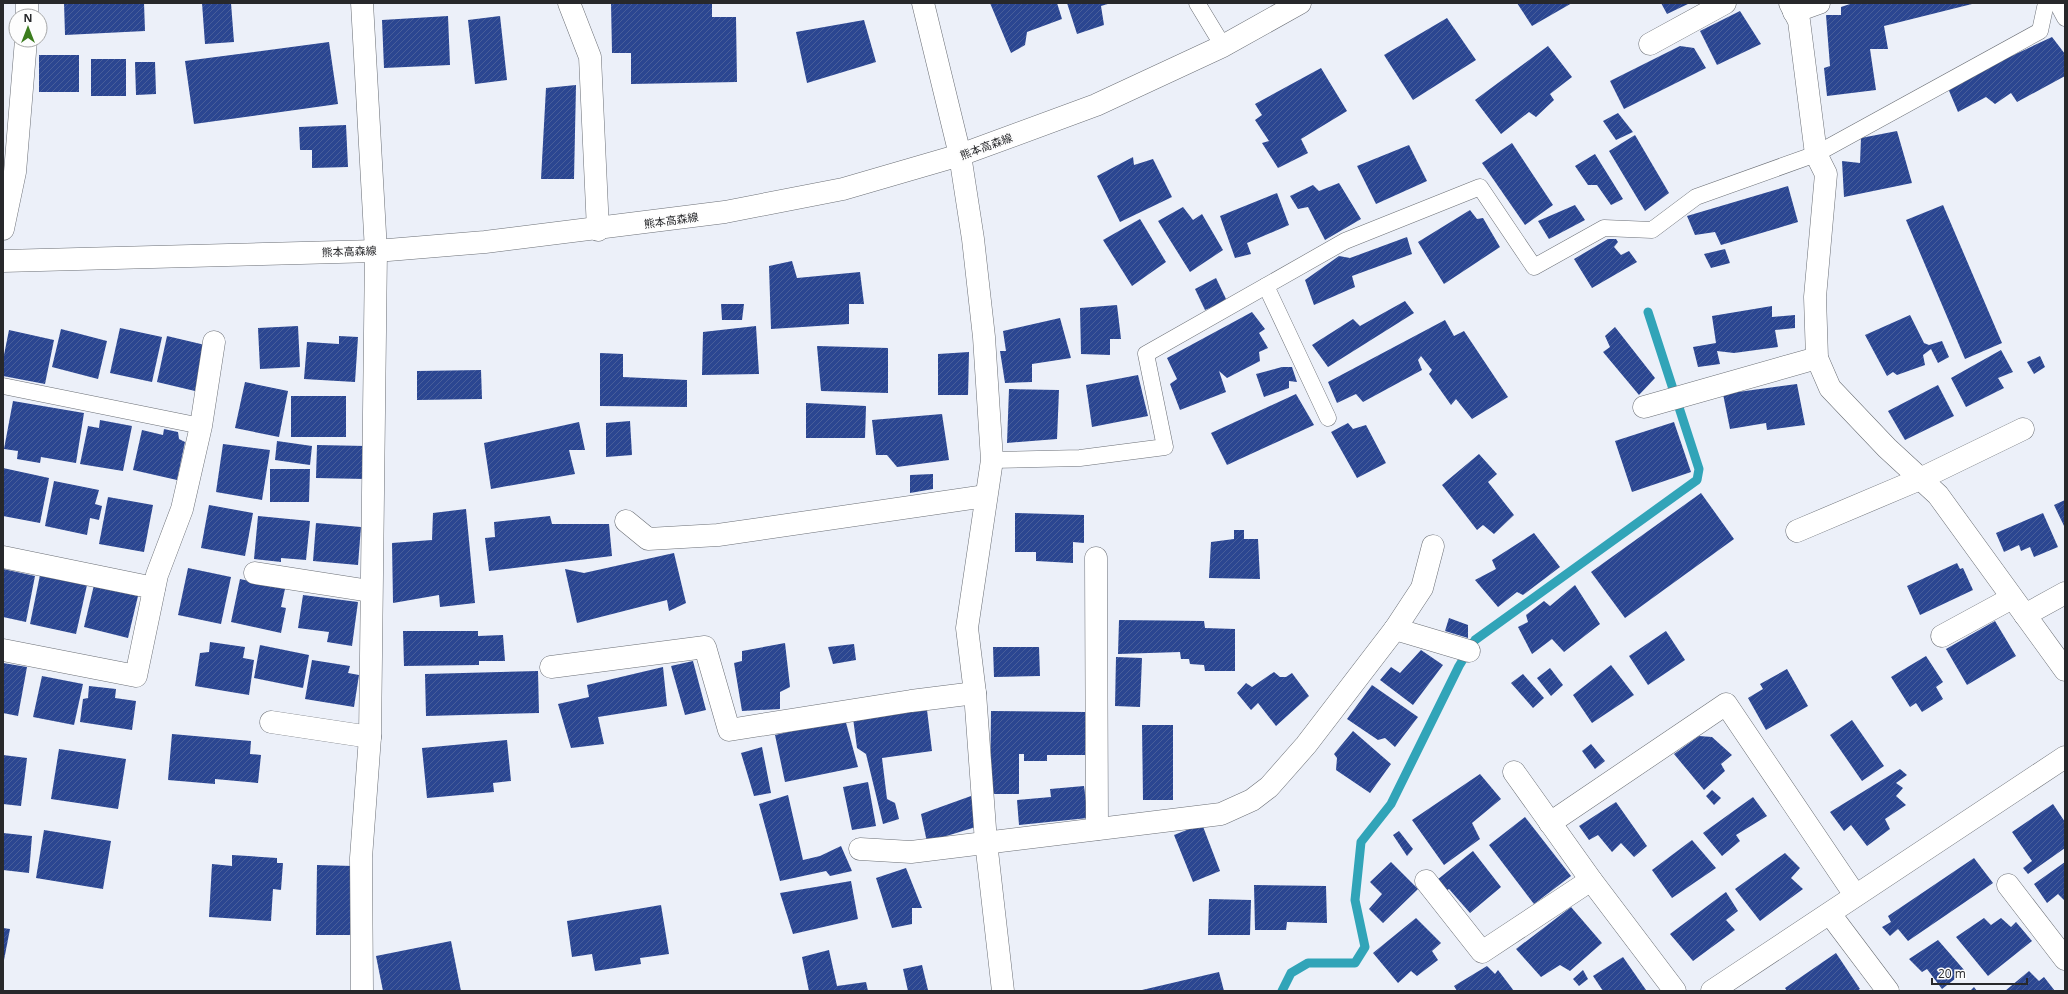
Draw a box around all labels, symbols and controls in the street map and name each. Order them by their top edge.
north arrow [8,8,48,48]
text: N [24,10,32,25]
street label: 熊本高森線 [958,130,1014,162]
street label: 熊本高森線 [643,209,699,231]
street label: 熊本高森線 [321,243,377,259]
scale bar [1932,960,2027,986]
text: 20 m [1938,965,1966,982]

